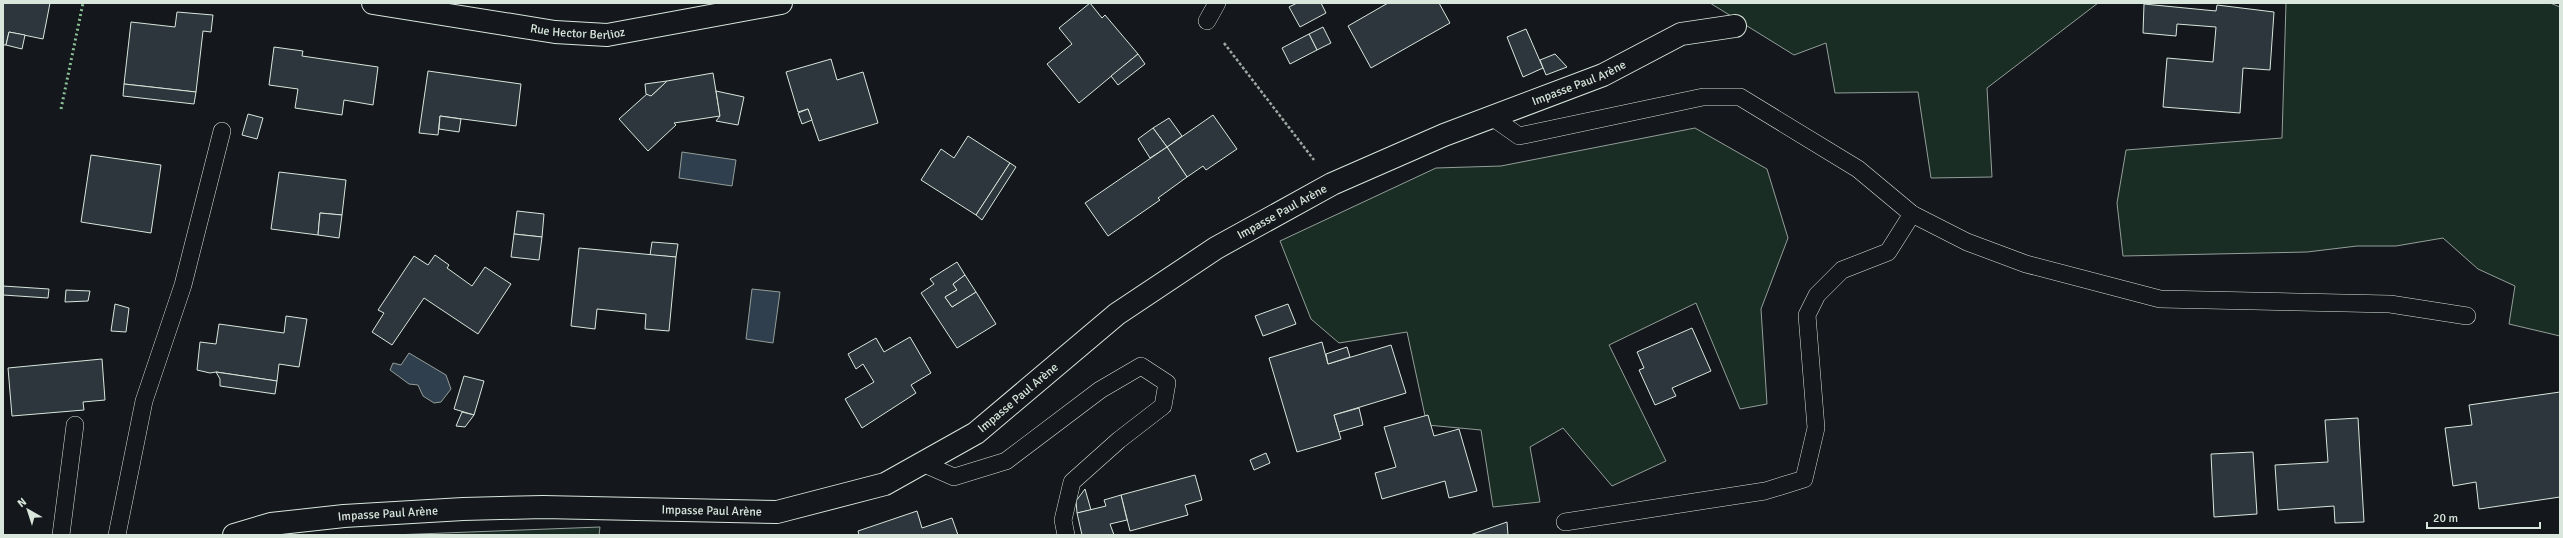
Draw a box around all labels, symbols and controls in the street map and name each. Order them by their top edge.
street label: Rue Hector Berlioz [529,21,626,43]
street label: Impasse Paul Arène [1530,57,1629,109]
street label: Impasse Paul Arène [1235,181,1330,243]
street label: Impasse Paul Arène [975,360,1061,436]
north arrow [8,490,48,530]
text: N [15,495,29,510]
street label: Impasse Paul Arène [337,503,438,525]
street label: Impasse Paul Arène [661,503,762,520]
scale bar [2427,504,2540,530]
text: 20 m [2433,511,2458,526]

